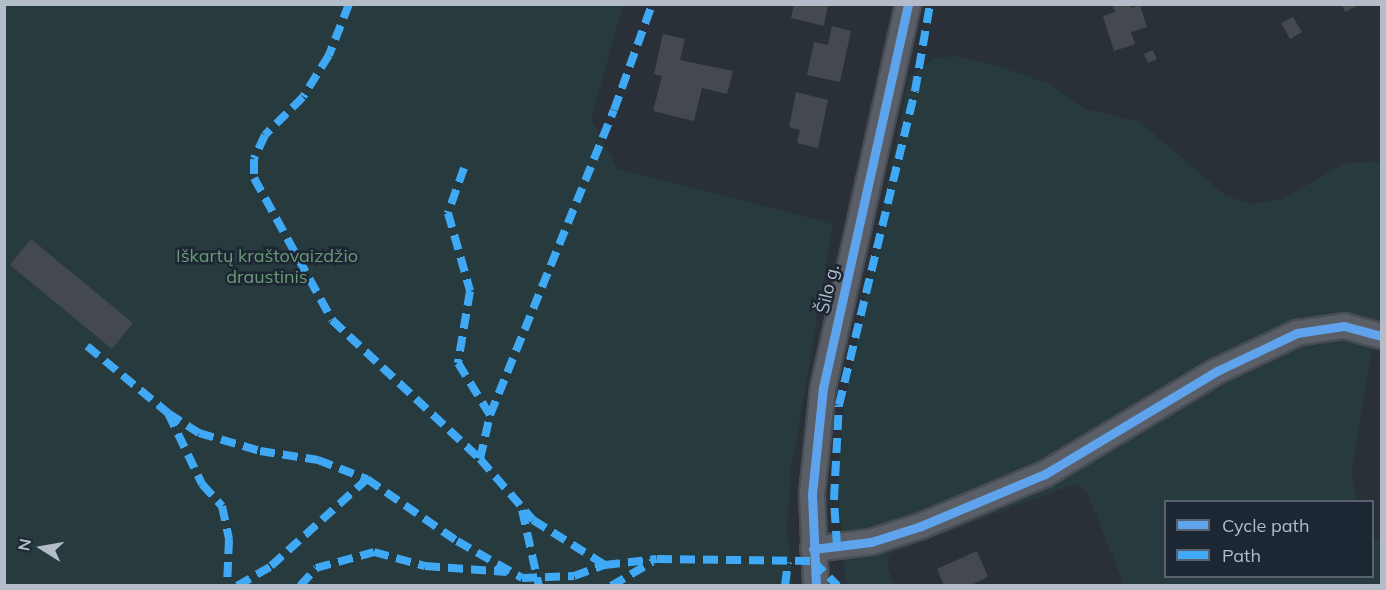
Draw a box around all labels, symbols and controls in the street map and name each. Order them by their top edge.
park label: Iškartų kraštovaizdžio draustinis [176,246,358,288]
street label: Šilo g. [812,262,844,316]
legend [1164,500,1374,578]
text: Cycle path [1222,514,1309,537]
north arrow [12,518,72,578]
text: N [13,537,35,552]
text: Path [1222,544,1261,567]

